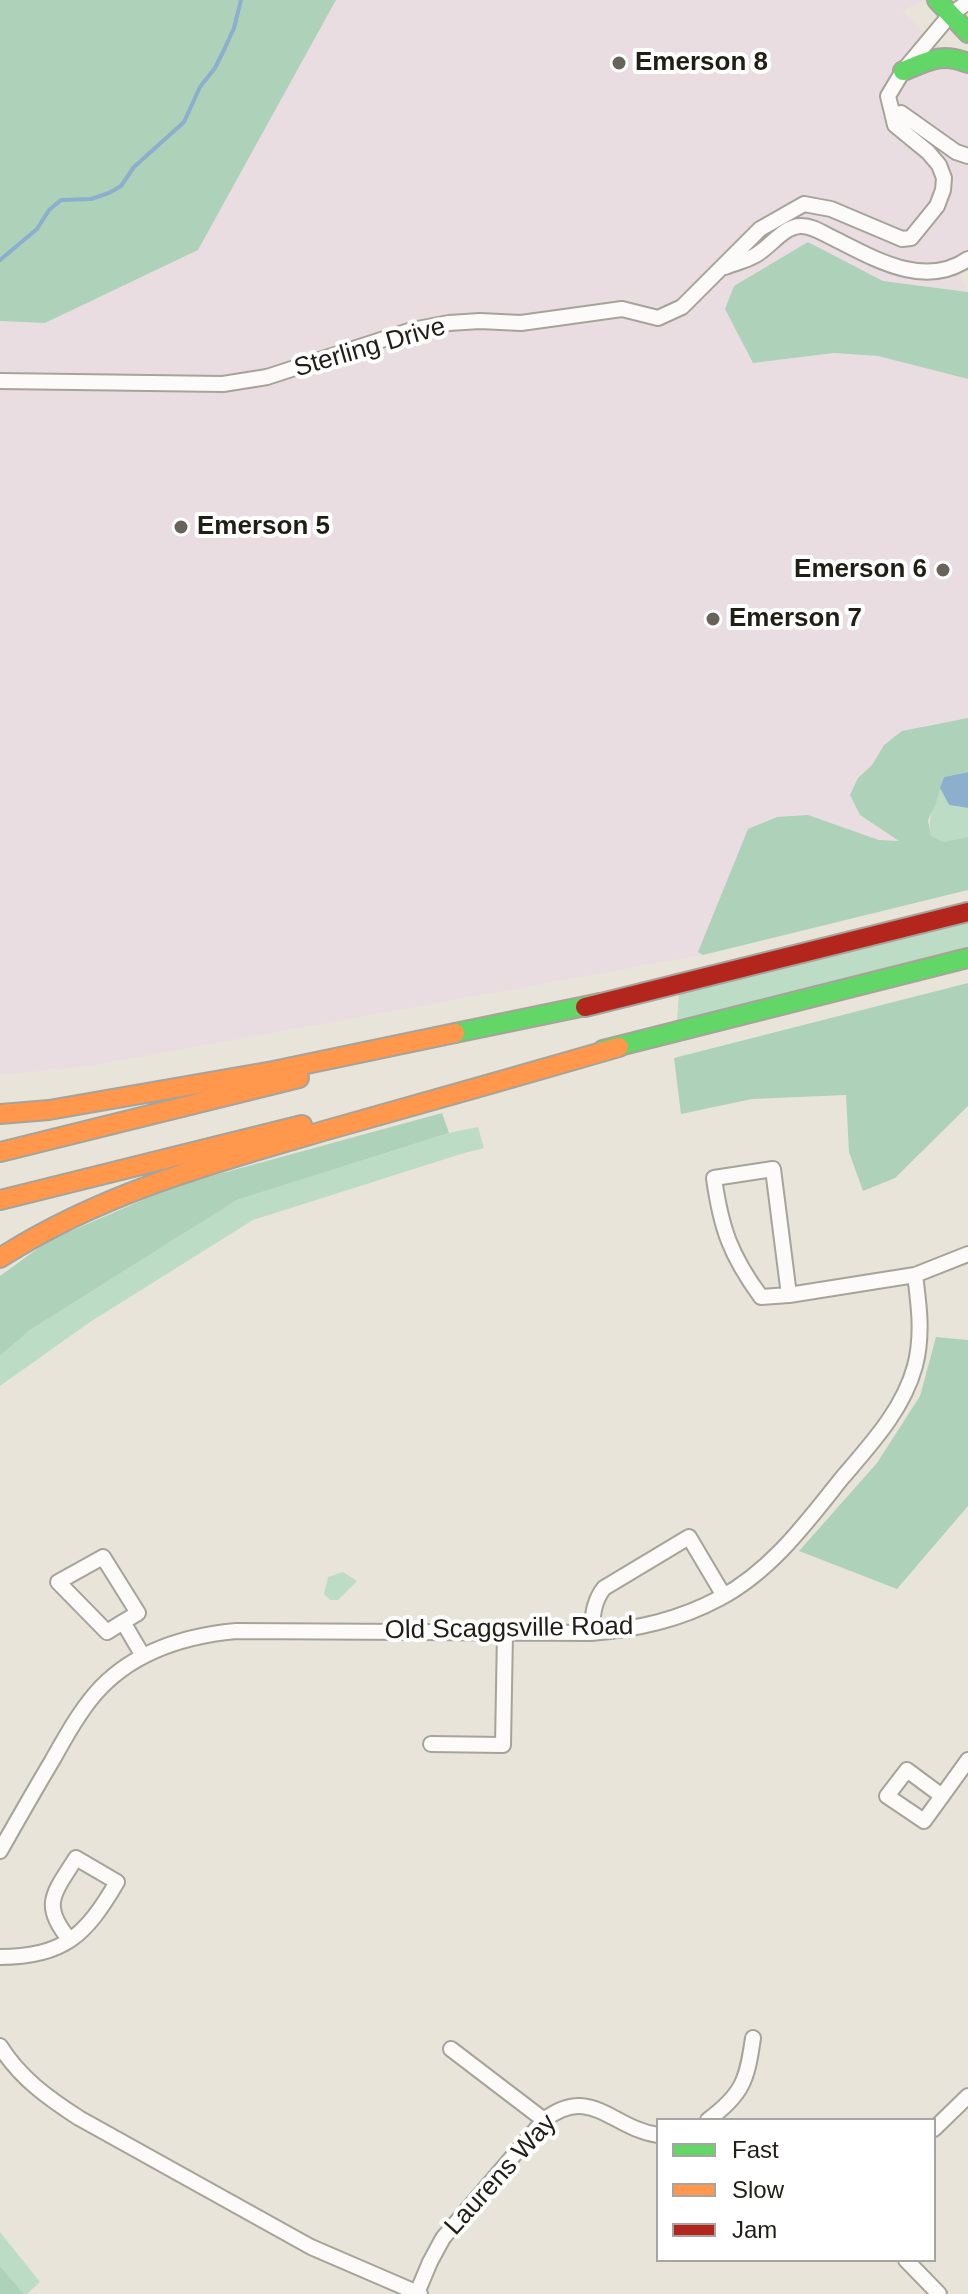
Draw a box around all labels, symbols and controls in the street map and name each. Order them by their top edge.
place label: Emerson 8 [635,47,768,79]
marker: Emerson 8 [610,54,628,72]
street label: Sterling Drive [291,311,449,385]
place label: Emerson 5 [197,511,330,543]
marker: Emerson 5 [172,518,190,536]
place label: Emerson 6 [794,554,927,586]
marker: Emerson 6 [934,561,952,579]
place label: Emerson 7 [729,603,862,635]
marker: Emerson 7 [704,610,722,628]
street label: Old Scaggsville Road [384,1611,634,1647]
street label: Laurens Way [438,2108,564,2242]
legend [656,2118,936,2262]
text: Fast [732,2136,779,2163]
text: Slow [732,2176,784,2203]
text: Jam [732,2216,777,2243]

